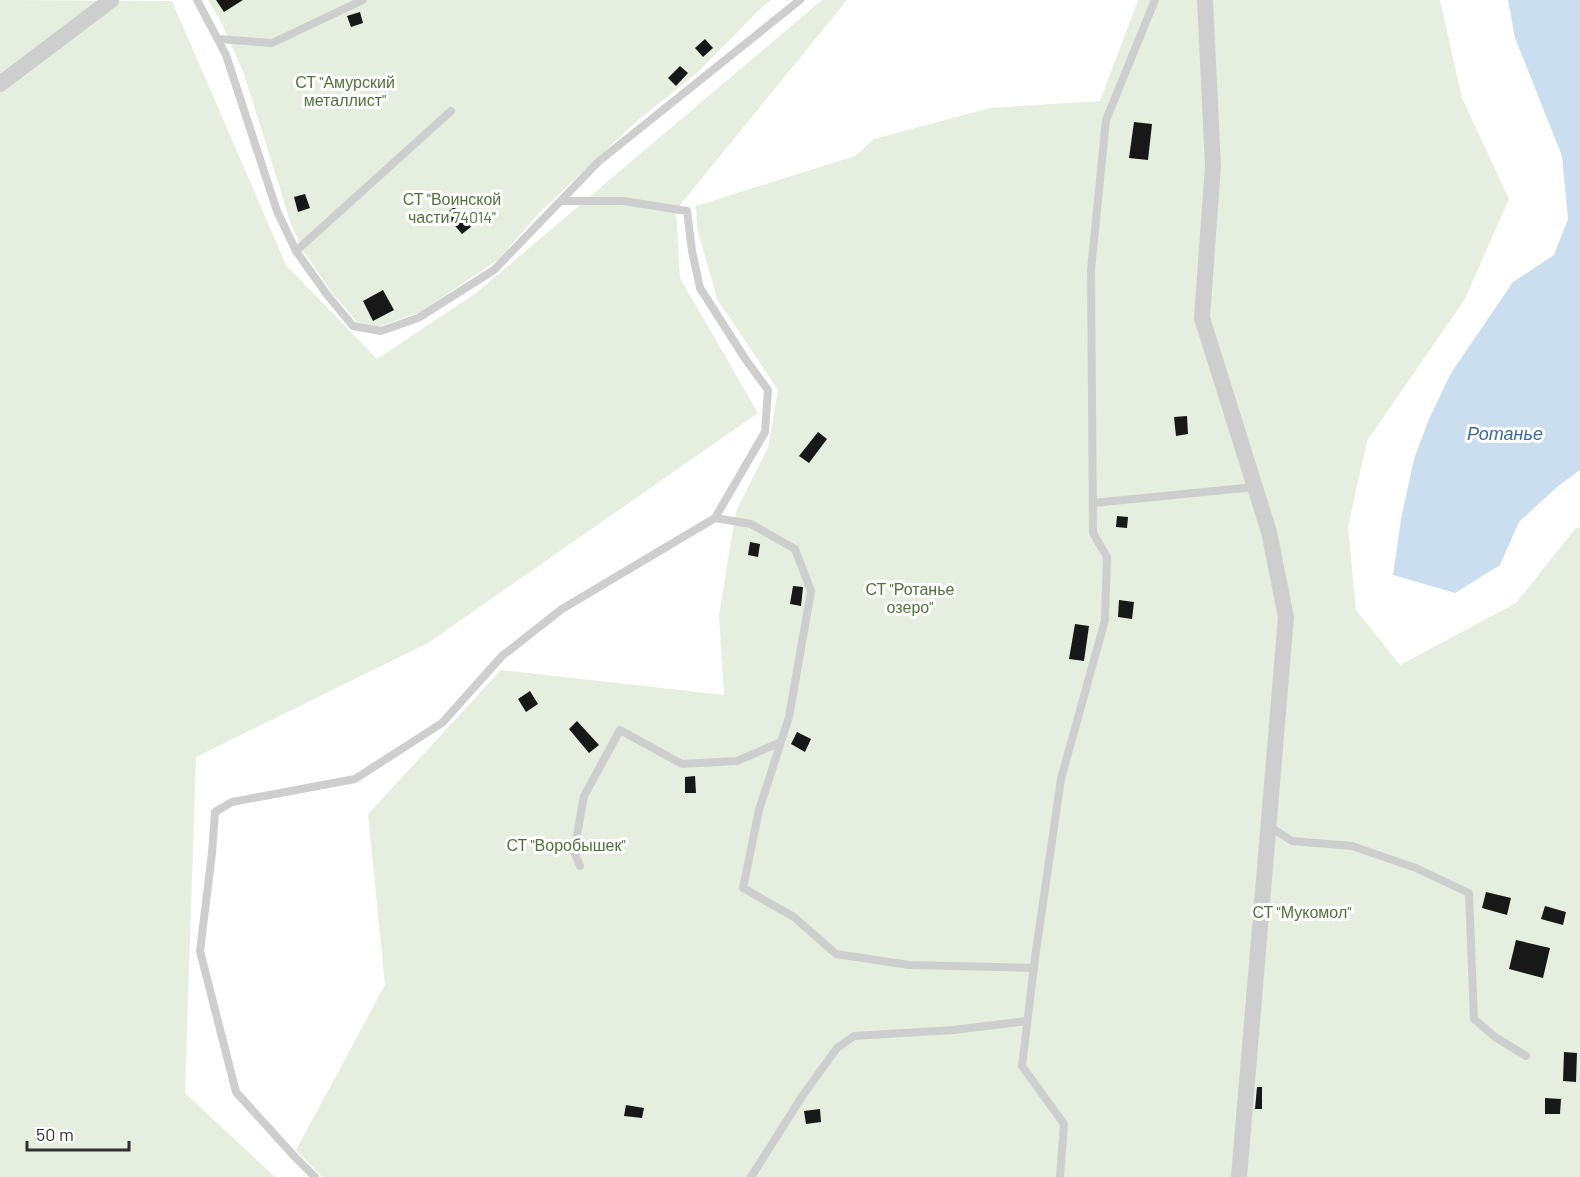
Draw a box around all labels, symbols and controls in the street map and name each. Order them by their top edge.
park label: СТ "Амурский металлист" [295,72,395,109]
park label: СТ "Воинской части 74014" [403,189,501,226]
water label: Ротанье [1467,422,1543,444]
park label: СТ "Ротанье озеро" [866,579,955,616]
park label: СТ "Воробышек" [506,835,626,854]
park label: СТ "Мукомол" [1253,902,1351,921]
scale bar [27,1114,129,1152]
text: 50 m [36,1123,74,1145]

